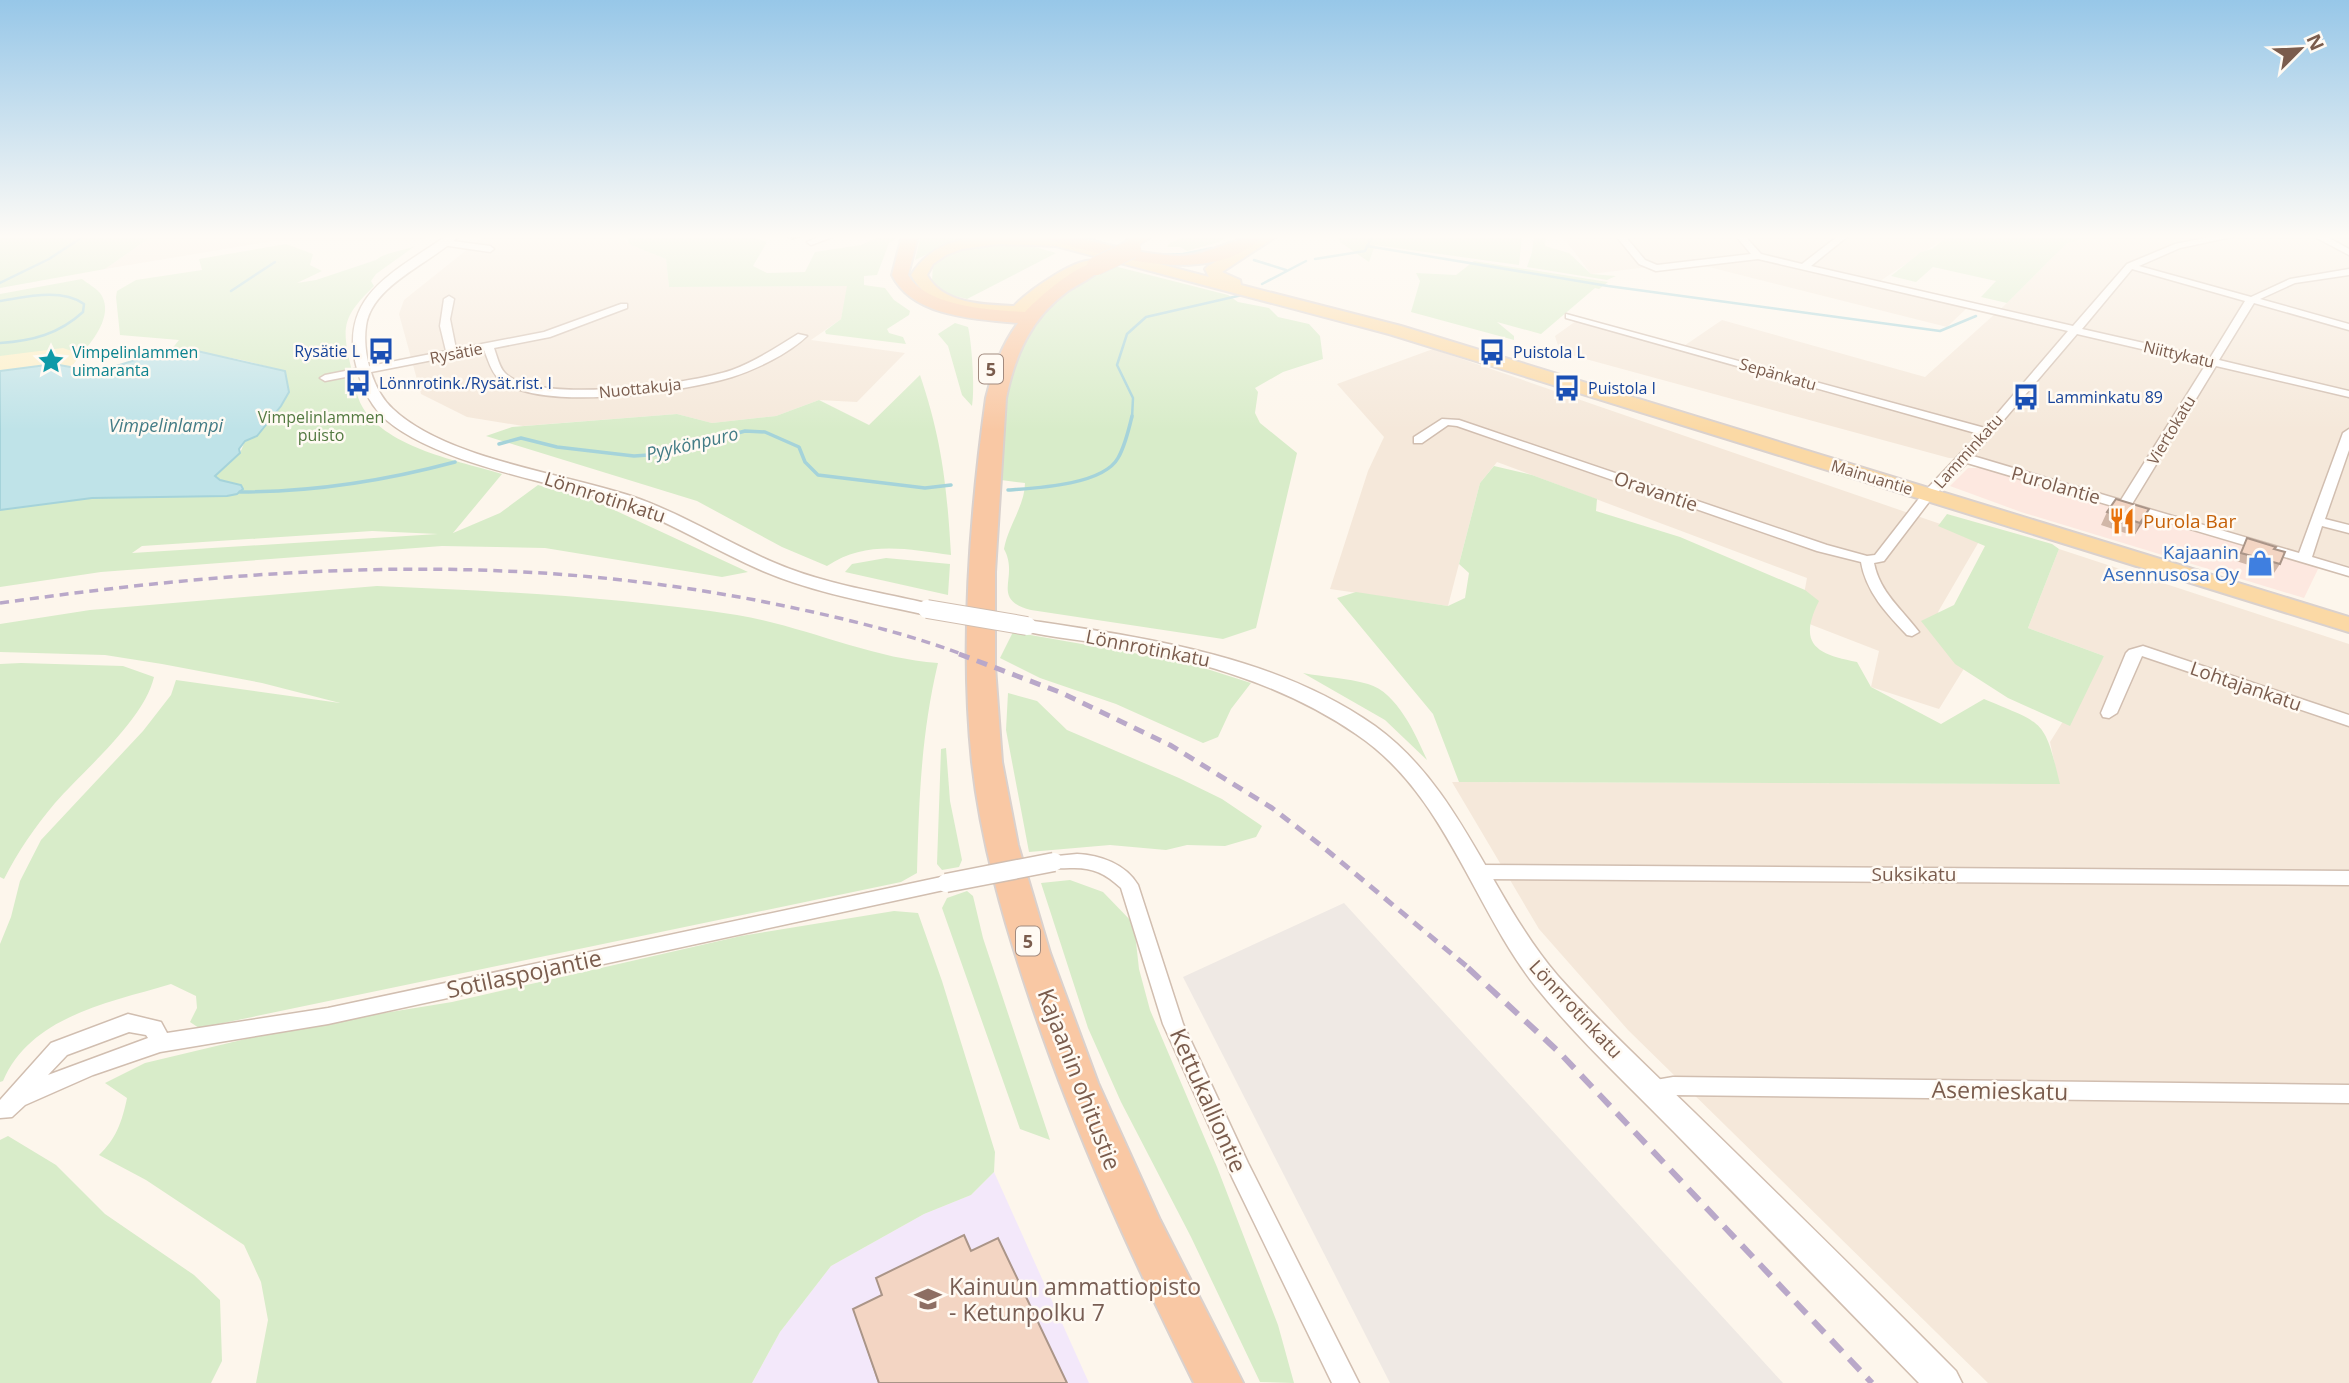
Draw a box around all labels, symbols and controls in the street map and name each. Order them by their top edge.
north arrow [2265,14,2335,84]
text: N [2301,30,2331,54]
street label: Niittykatu [2141,335,2217,373]
bus stop icon: Rysätie L [366,336,396,366]
street label: Rysätie [428,337,484,369]
bus stop icon: Puistola L [1477,337,1507,367]
place label: Rysätie L [294,340,360,362]
place label: Vimpelinlammen uimaranta [72,341,198,381]
place label: Puistola L [1513,341,1585,363]
place icon: Vimpelinlammen uimaranta [36,346,66,376]
street label: Sepänkatu [1737,353,1819,395]
road number: 5 [979,354,1003,384]
bus stop icon: Lönnrotink./Rysät.rist. I [343,368,373,398]
place label: Lönnrotink./Rysät.rist. I [379,372,552,394]
street label: Nuottakuja [598,373,682,403]
bus stop icon: Puistola I [1552,373,1582,403]
place label: Puistola I [1588,377,1656,399]
bus stop icon: Lamminkatu 89 [2011,382,2041,412]
place label: Lamminkatu 89 [2047,386,2163,408]
street label: Viertokatu [2142,391,2200,469]
park label: Vimpelinlammen puisto [258,406,384,446]
street label: Lamminkatu [1929,409,2007,493]
water label: Vimpelinlampi [109,413,224,437]
water label: Pyykönpuro [643,421,741,465]
street label: Mainuantie [1828,454,1916,500]
street label: Purolantie [2008,460,2104,510]
street label: Lönnrotinkatu [541,465,669,529]
street label: Oravantie [1611,465,1701,517]
restaurant icon: Purola Bar [2107,506,2137,536]
place label: Purola Bar [2143,508,2236,534]
place label: Kajaanin Asennusosa Oy [2103,539,2239,587]
shop icon: Kajaanin Asennusosa Oy [2245,548,2275,578]
street label: Lönnrotinkatu [1084,623,1212,673]
street label: Lohtajankatu [2187,655,2305,717]
street label: Suksikatu [1872,861,1956,887]
road number: 5 [1016,926,1040,956]
street label: Sotilaspojantie [444,941,604,1005]
street label: Lönnrotinkatu [1524,954,1628,1064]
street label: Kajaanin ohitustie [1031,984,1129,1174]
street label: Kettukalliontie [1163,1023,1255,1177]
street label: Asemieskatu [1931,1073,2069,1107]
place label: Kainuun ammattiopisto - Ketunpolku 7 [949,1270,1201,1328]
school or university icon: Kainuun ammattiopisto - Ketunpolku 7 [913,1284,943,1314]

